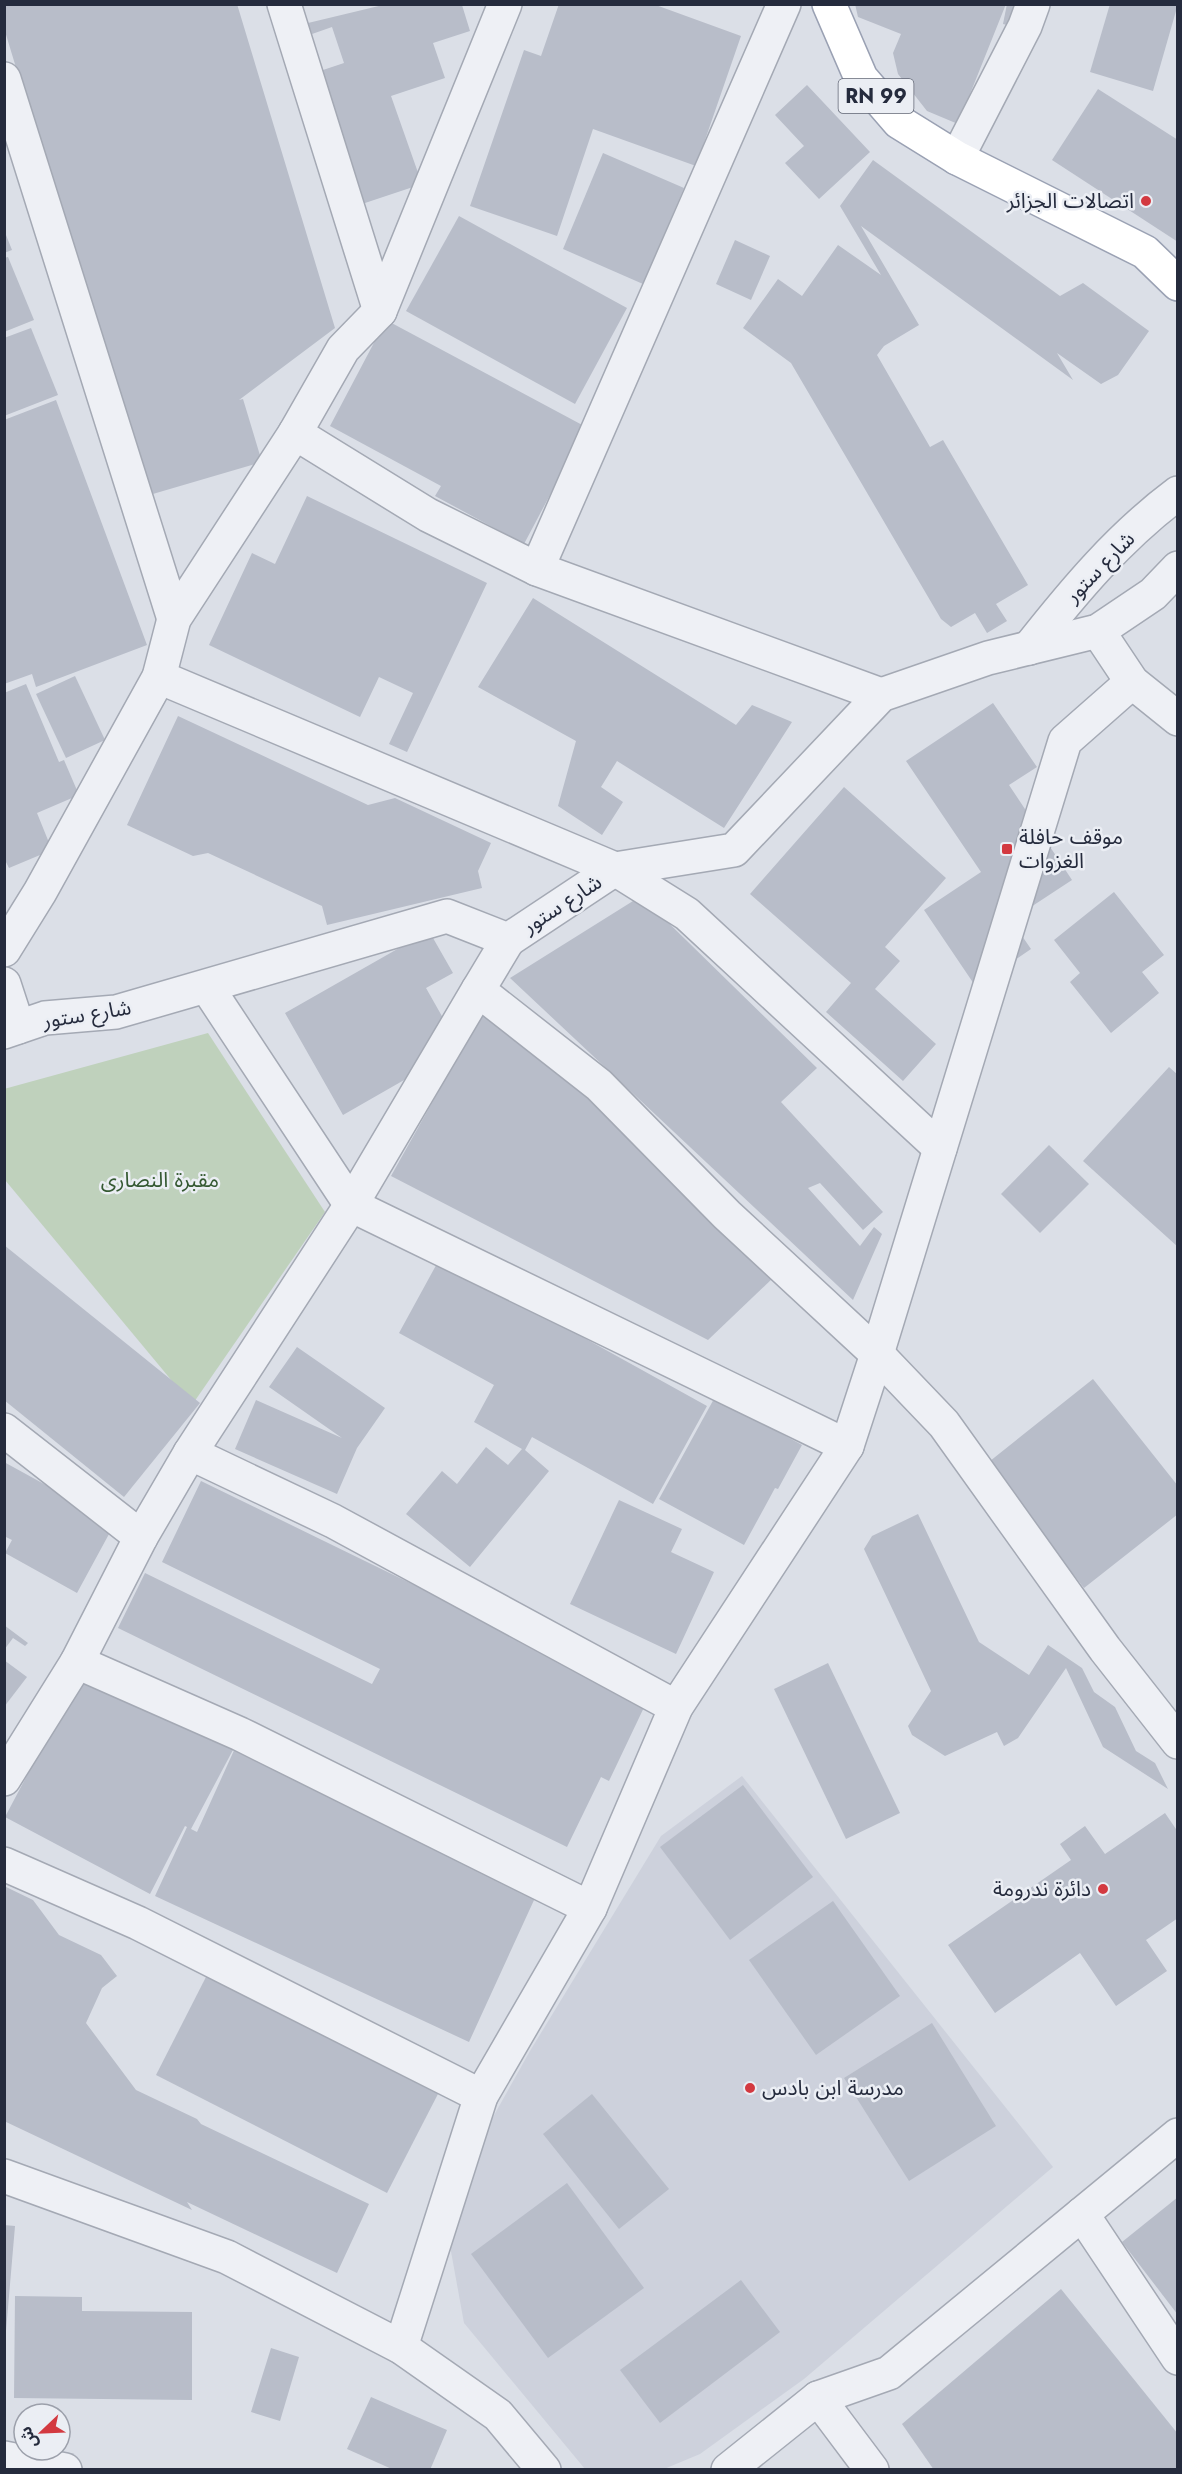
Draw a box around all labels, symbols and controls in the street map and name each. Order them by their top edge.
road number: RN 99 [838,79,914,113]
place label: اتصالات الجزائر [1006,186,1134,216]
marker: اتصالات الجزائر [1139,194,1153,208]
street label: شارع ستور [1058,525,1142,610]
place label: موقف حافلة الغزوات [1019,822,1123,876]
marker: موقف حافلة الغزوات [1000,842,1014,856]
street label: شارع ستور [516,867,608,941]
street label: شارع ستور [40,992,133,1036]
park label: مقبرة النصارى [101,1165,219,1195]
place label: دائرة ندرومة [993,1874,1091,1904]
marker: دائرة ندرومة [1096,1882,1110,1896]
place label: مدرسة ابن بادس [762,2073,904,2103]
marker: مدرسة ابن بادس [743,2081,757,2095]
north arrow [12,2402,72,2462]
text: ش [14,2423,44,2452]

